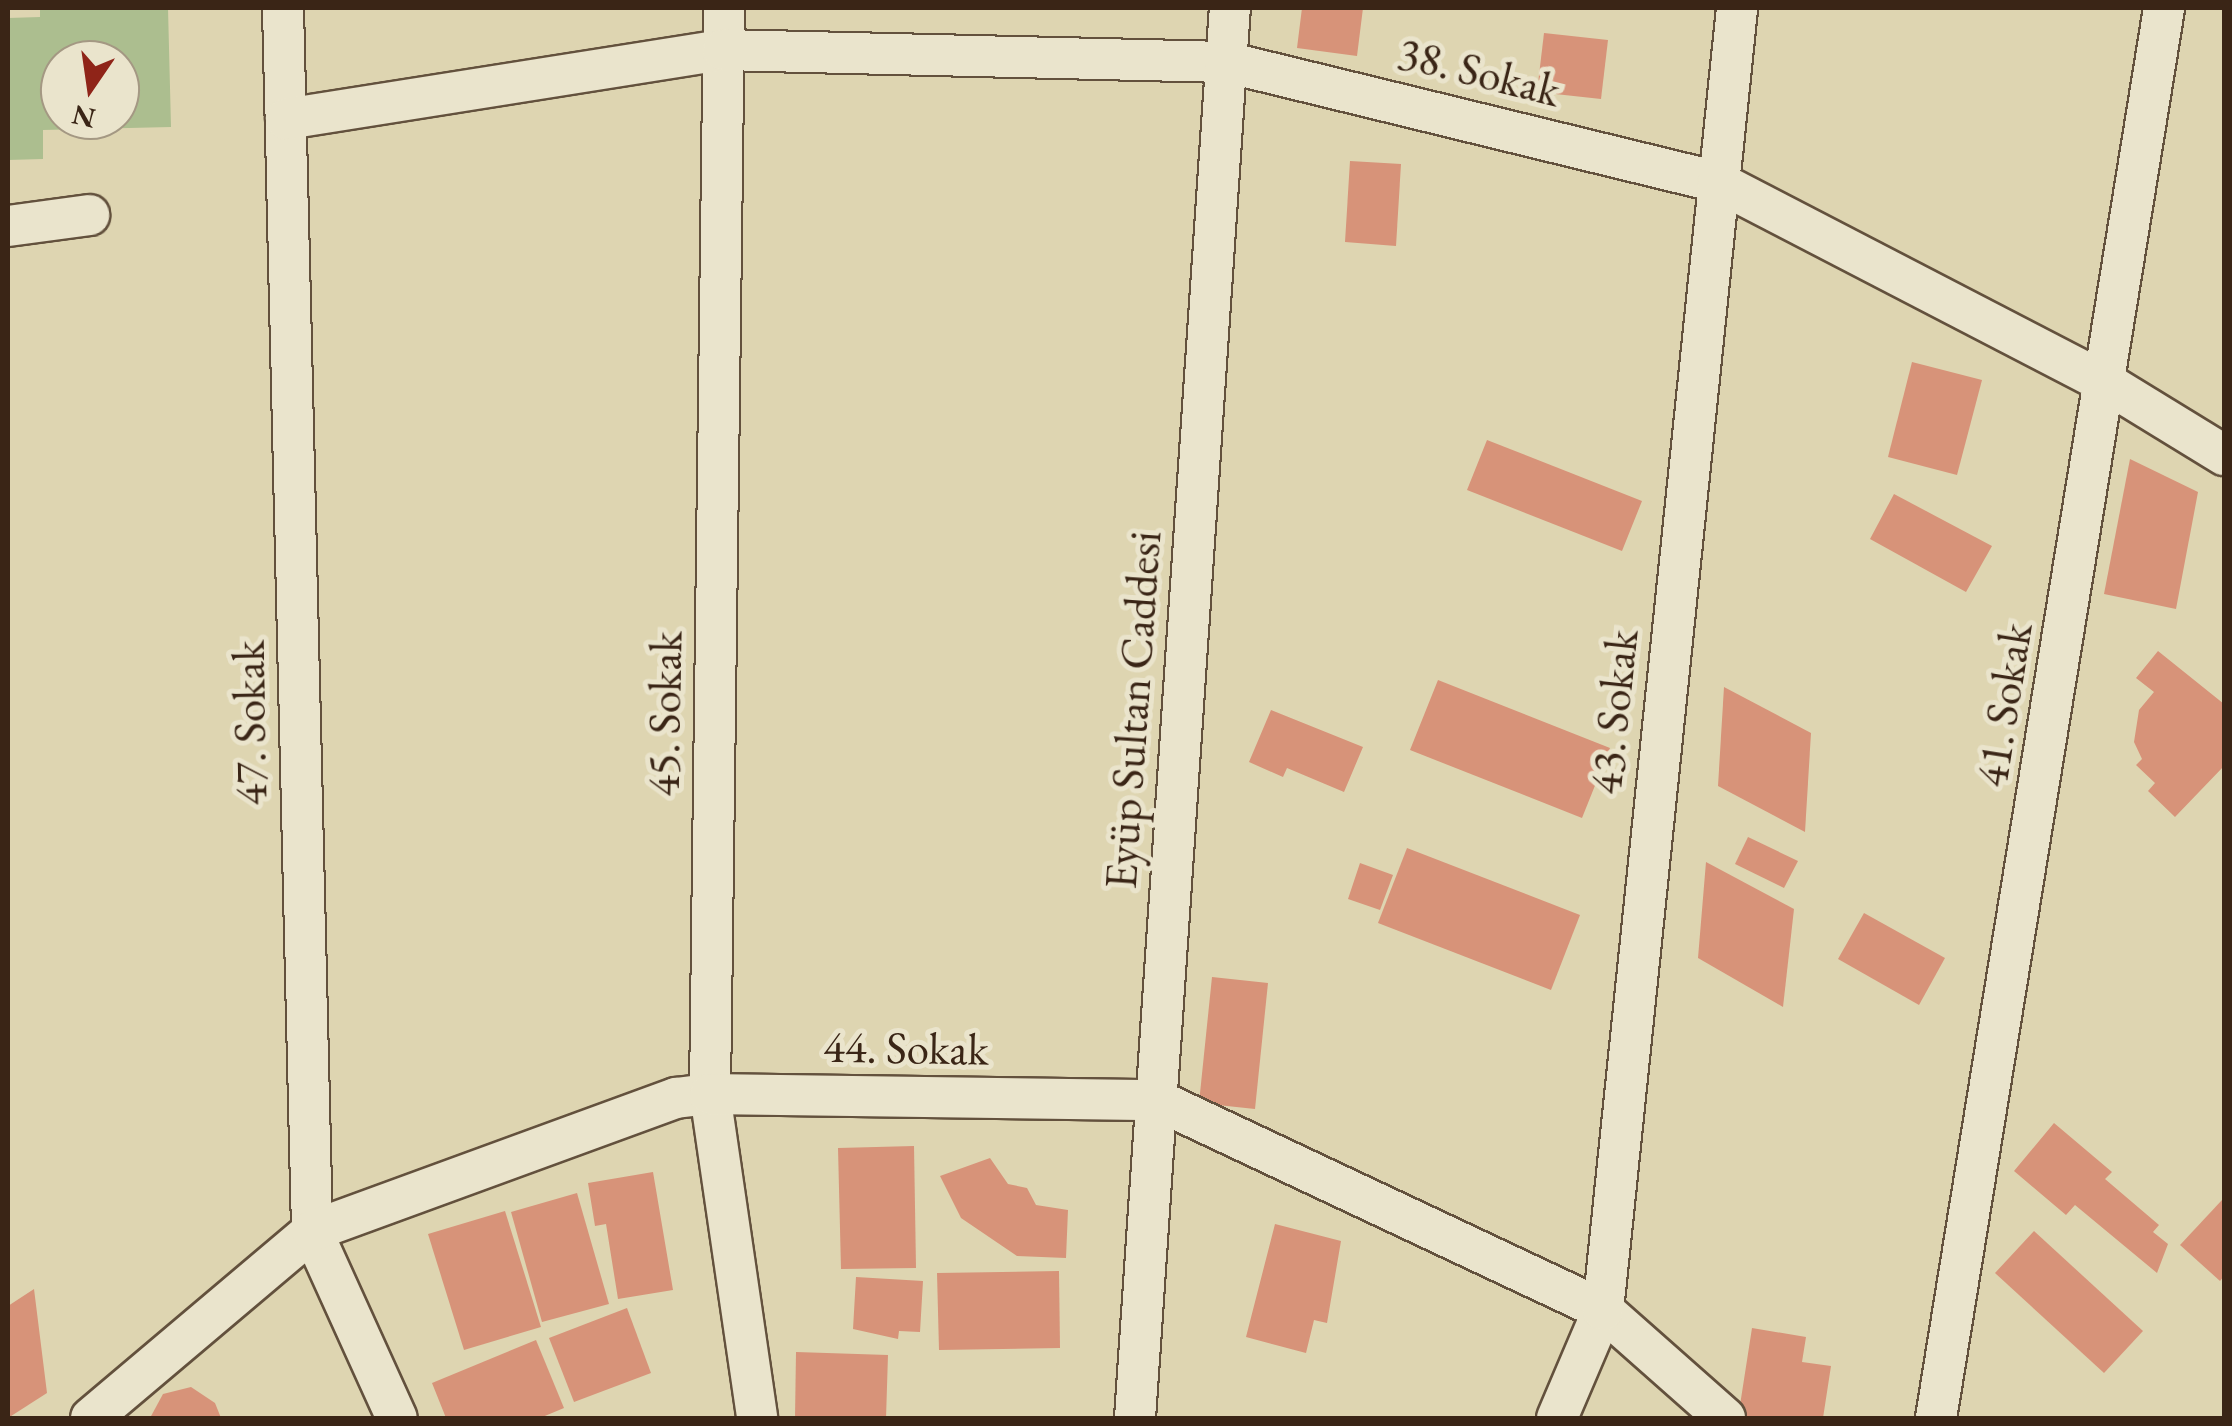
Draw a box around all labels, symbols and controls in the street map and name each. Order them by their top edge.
street label: 38. Sokak [1392,26,1566,118]
north arrow [40,40,140,140]
text: N [69,97,99,137]
street label: Eyüp Sultan Caddesi [1094,529,1172,891]
street label: 41. Sokak [1964,619,2044,791]
street label: 43. Sokak [1579,627,1649,797]
street label: 45. Sokak [637,631,693,797]
street label: 47. Sokak [222,640,278,806]
street label: 44. Sokak [823,1020,989,1076]

